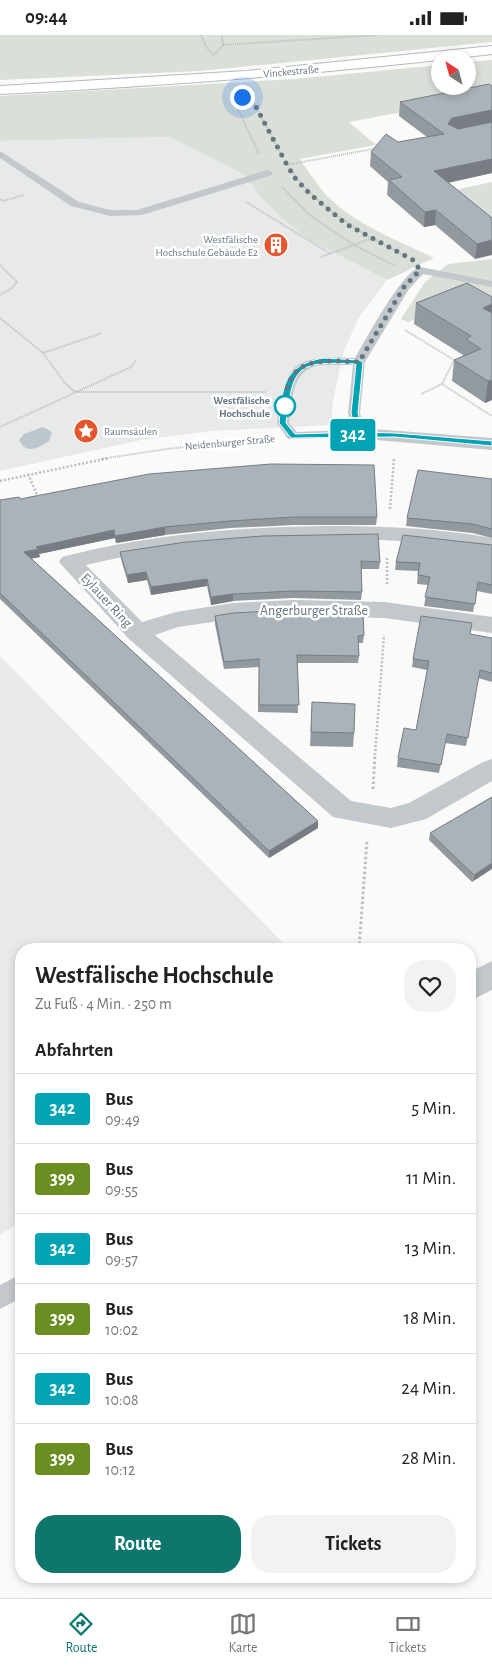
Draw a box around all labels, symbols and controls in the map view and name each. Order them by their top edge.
text: 09:44 [25,8,68,27]
north arrow [431,50,476,95]
map controls [431,50,476,95]
street label: Vinckestraße [263,64,319,79]
your location [230,85,255,110]
building icon: Westfälische Hochschule Gebäude E2 [263,232,289,258]
place label: Westfälische Hochschule Gebäude E2 [155,234,258,258]
place label: Westfälische Hochschule [213,395,270,419]
marker: Westfälische Hochschule [274,395,296,417]
place icon: Raumsäulen [73,418,99,444]
line badge: 342 [324,419,382,451]
place label: Raumsäulen [104,426,158,437]
text: 342 [340,426,366,444]
street label: Neidenburger Straße [185,433,276,452]
street label: Eylauer Ring [78,571,135,630]
street label: Angerburger Straße [260,604,368,618]
button: heart [404,960,456,1012]
text: Westfälische Hochschule [35,964,274,988]
text: Zu Fuß · 4 Min. · 250 m [35,996,172,1012]
text: Abfahrten [35,1041,113,1060]
text: Bus [105,1090,133,1109]
text: 5 Min. [411,1099,456,1118]
text: 342 [50,1100,75,1118]
text: 09:49 [105,1112,140,1128]
text: Bus [105,1160,133,1179]
text: 11 Min. [406,1169,456,1188]
text: 399 [50,1170,75,1188]
text: 09:55 [105,1182,138,1198]
text: Bus [105,1230,133,1249]
text: 13 Min. [405,1239,456,1258]
text: 342 [50,1240,75,1258]
text: 09:57 [105,1252,138,1268]
text: Bus [105,1300,133,1319]
text: 18 Min. [404,1309,456,1328]
text: 399 [50,1310,75,1328]
text: 10:02 [105,1322,138,1338]
text: Bus [105,1370,133,1389]
text: 24 Min. [401,1379,456,1398]
text: 342 [50,1380,75,1398]
text: 10:08 [105,1392,139,1408]
text: Bus [105,1440,133,1459]
text: 28 Min. [401,1449,456,1468]
text: 399 [50,1450,75,1468]
text: 10:12 [105,1462,135,1478]
button: Route [35,1515,241,1573]
button: Tickets [251,1515,456,1573]
tab: Route [65,1610,98,1657]
tab: Karte [228,1610,258,1657]
tab: Tickets [389,1610,426,1657]

